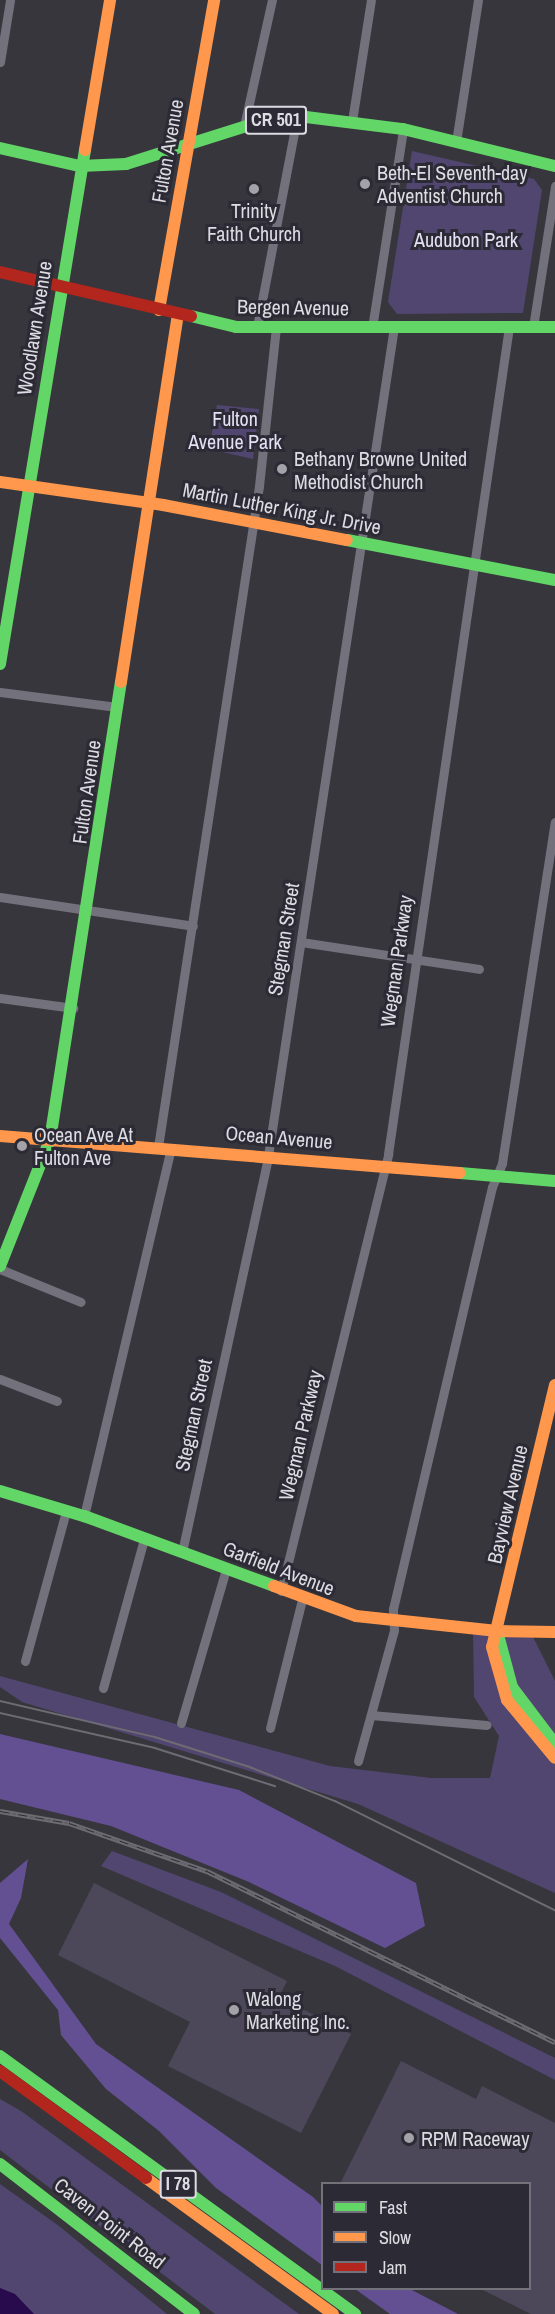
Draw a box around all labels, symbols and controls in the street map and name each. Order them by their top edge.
street label: Fulton Avenue [146,97,188,205]
road number: CR 501 [244,105,308,135]
place label: Beth-El Seventh-day Adventist Church [377,160,527,207]
marker: Beth-El Seventh-day Adventist Church [358,177,372,191]
marker: Trinity Faith Church [247,182,261,196]
place label: Trinity Faith Church [207,198,301,245]
park label: Audubon Park [414,227,518,251]
street label: Woodlawn Avenue [11,259,57,397]
street label: Bergen Avenue [236,294,350,320]
park label: Fulton Avenue Park [188,406,282,453]
place label: Bethany Browne United Methodist Church [294,446,467,493]
marker: Bethany Browne United Methodist Church [275,462,289,476]
street label: Martin Luther King Jr. Drive [181,477,383,539]
street label: Fulton Avenue [67,738,105,846]
street label: Stegman Street [262,881,304,997]
street label: Wegman Parkway [375,894,417,1028]
street label: Ocean Avenue [224,1120,334,1154]
place label: Ocean Ave At Fulton Ave [34,1122,135,1169]
marker: Ocean Ave At Fulton Ave [15,1139,29,1153]
street label: Stegman Street [169,1357,217,1473]
street label: Wegman Parkway [273,1368,327,1502]
street label: Bayview Avenue [482,1442,532,1566]
street label: Garfield Avenue [220,1536,338,1600]
place label: Walong Marketing Inc. [246,1986,350,2033]
marker: Walong Marketing Inc. [227,2003,241,2017]
place label: RPM Raceway [421,2126,529,2150]
marker: RPM Raceway [402,2131,416,2145]
road number: I 78 [158,2169,198,2199]
street label: Caven Point Road [50,2172,170,2274]
legend [321,2182,531,2290]
text: Fast [379,2195,407,2220]
text: Slow [379,2225,411,2250]
text: Jam [379,2255,407,2280]

